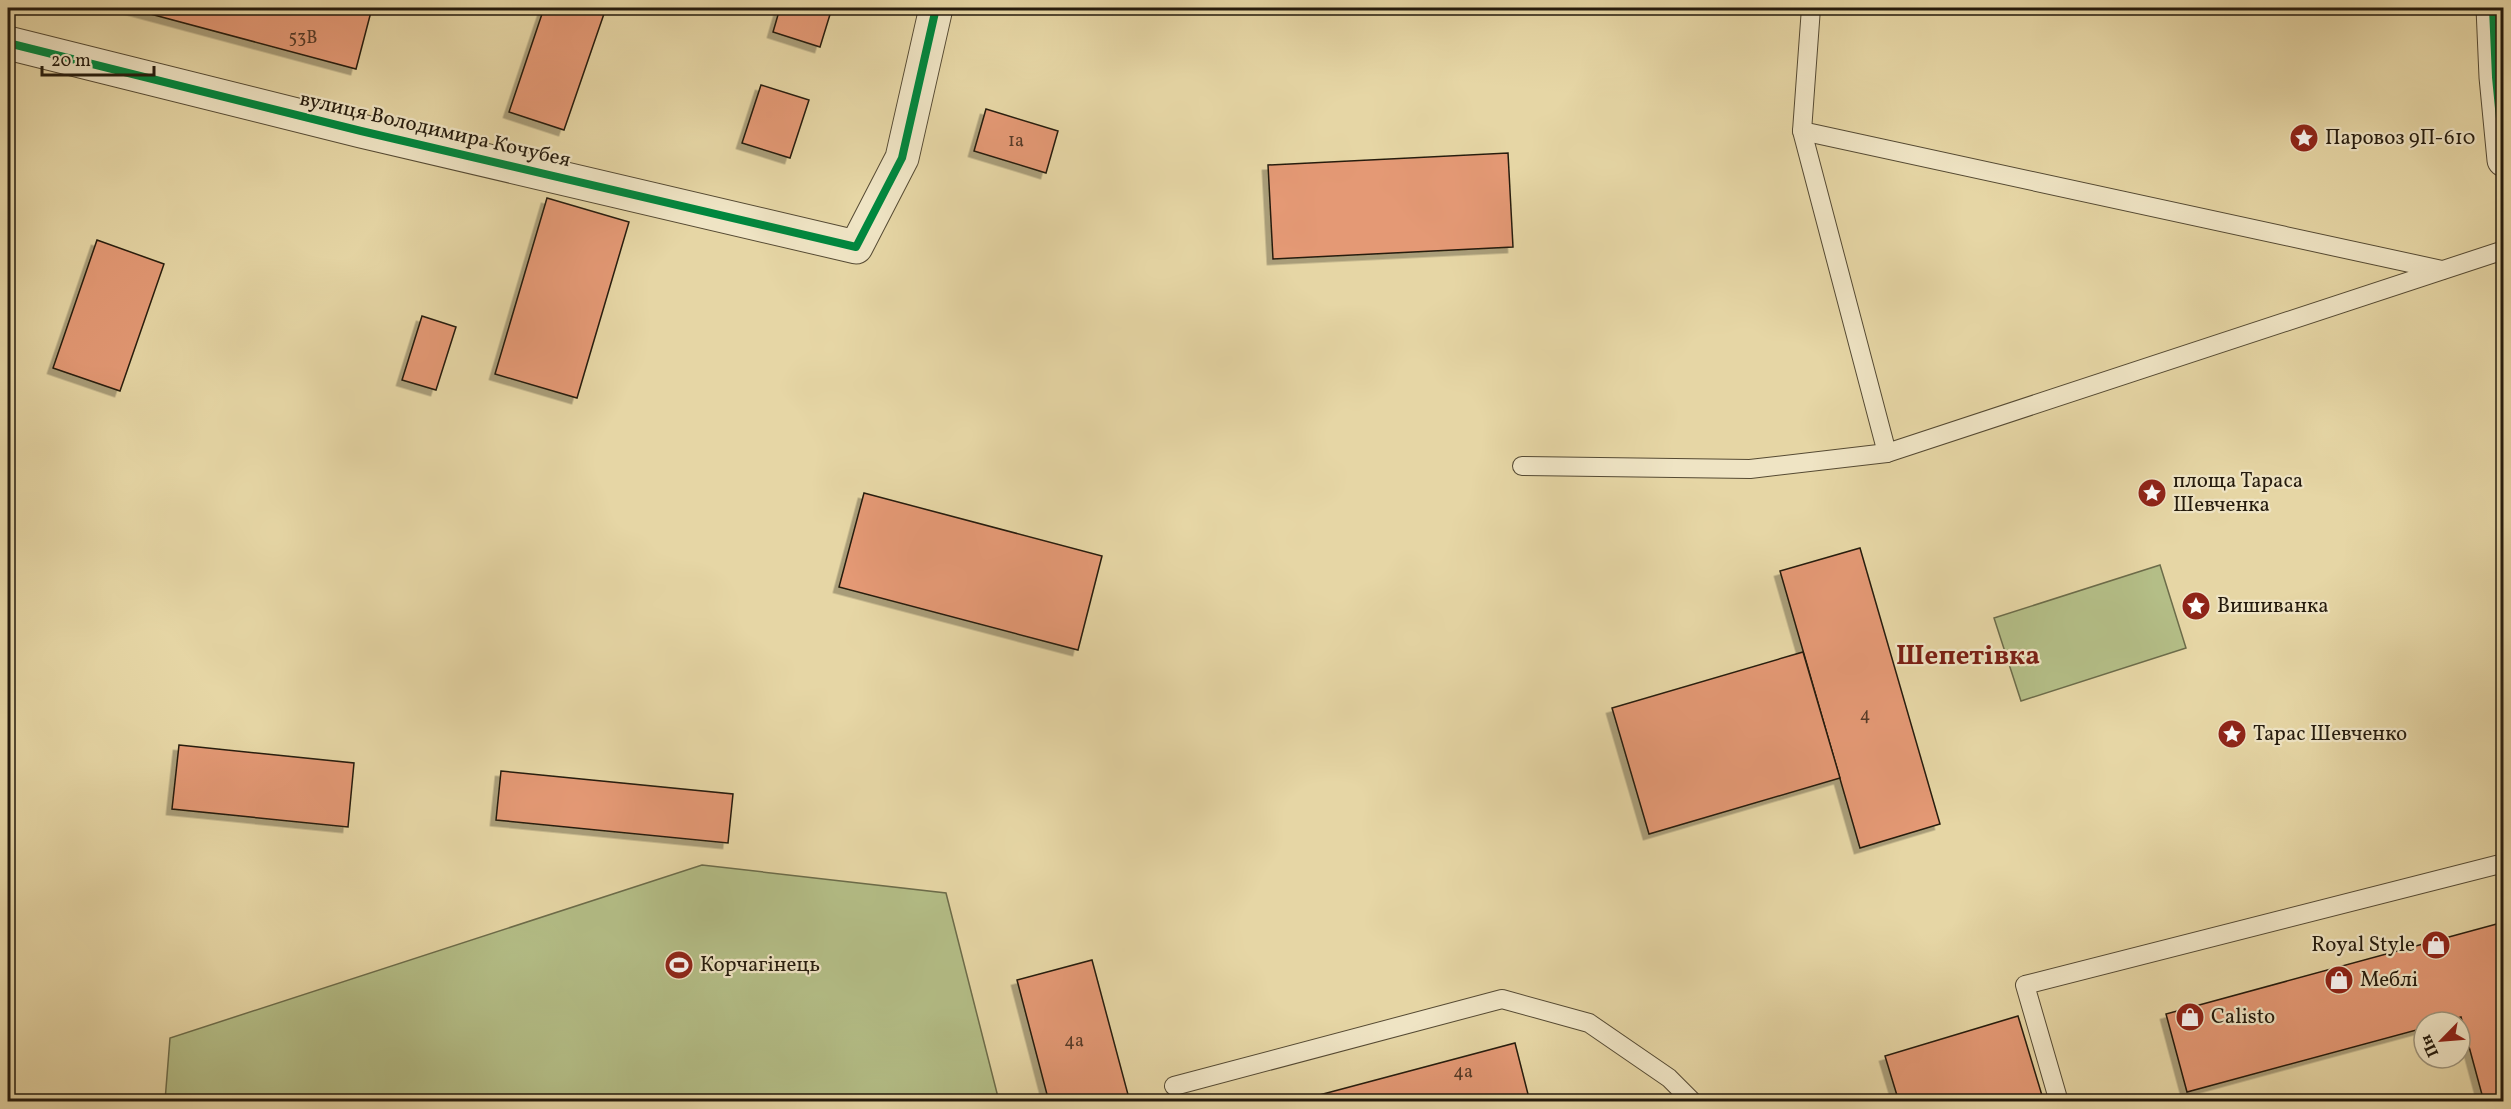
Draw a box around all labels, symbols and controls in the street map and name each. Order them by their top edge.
house number: 53В [288,26,318,51]
scale bar [42,39,154,77]
text: 20 m [51,49,91,74]
street label: вулиця Володимира Кочубея [297,85,573,175]
place icon: Паровоз 9П-610 [2288,122,2320,154]
place label: Паровоз 9П-610 [2325,124,2475,153]
house number: 1а [1008,129,1024,154]
place label: площа Тараса Шевченка [2173,467,2303,520]
place icon: площа Тараса Шевченка [2136,477,2168,509]
place icon: Вишиванка [2180,590,2212,622]
place label: Вишиванка [2217,592,2329,621]
district label: Шепетівка [1896,638,2040,676]
house number: 4 [1860,703,1870,728]
place icon: Тарас Шевченко [2216,718,2248,750]
place label: Тарас Шевченко [2253,720,2407,749]
shop icon: Royal Style [2420,929,2452,961]
place label: Royal Style [2311,931,2415,960]
sports icon: Корчагінець [663,949,695,981]
place label: Корчагінець [700,951,820,980]
shop icon: Меблі [2323,964,2355,996]
place label: Меблі [2360,966,2418,995]
shop icon: Calisto [2174,1001,2206,1033]
place label: Calisto [2211,1003,2275,1032]
north arrow [2412,1010,2472,1070]
house number: 4а [1064,1029,1084,1054]
text: Пн [2415,1031,2445,1060]
house number: 4а [1453,1060,1473,1085]

